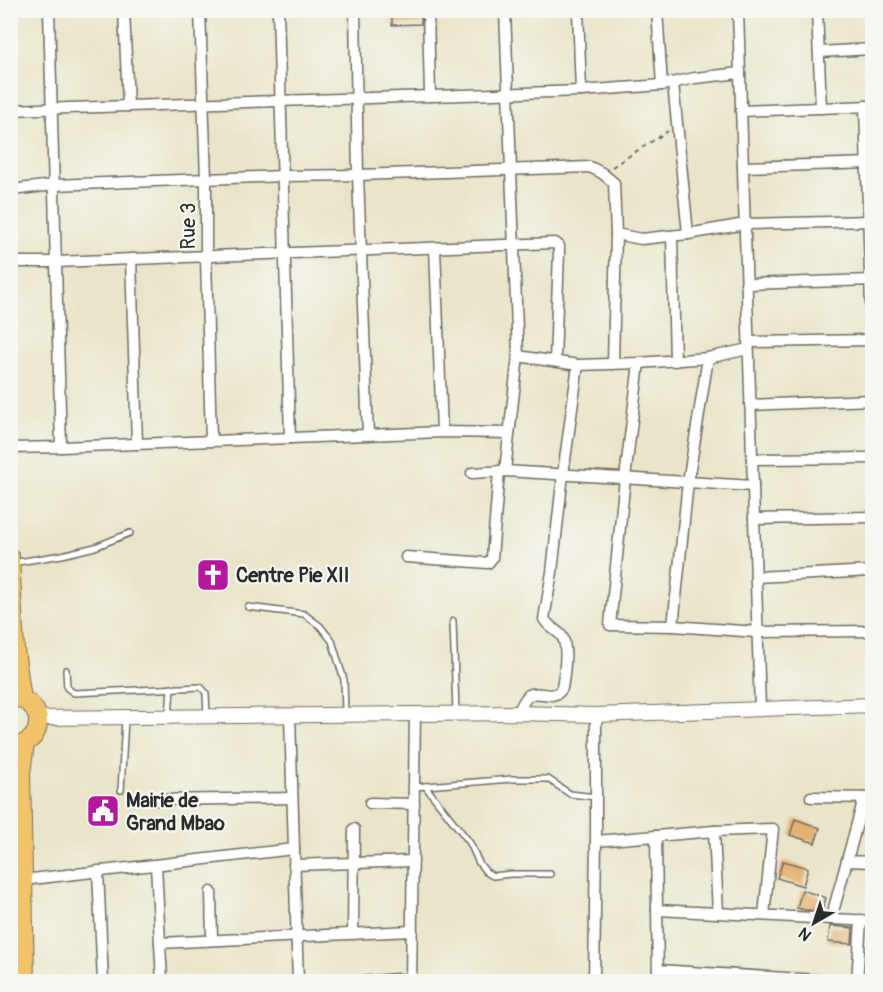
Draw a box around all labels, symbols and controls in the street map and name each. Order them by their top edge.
street label: Rue 3 [176,203,201,250]
church icon: Centre Pie XII [195,557,231,593]
place label: Centre Pie XII [236,563,349,588]
place label: Mairie de Grand Mbao [126,788,225,836]
public building icon: Mairie de Grand Mbao [85,793,121,829]
north arrow [784,893,844,953]
text: N [795,923,816,945]

